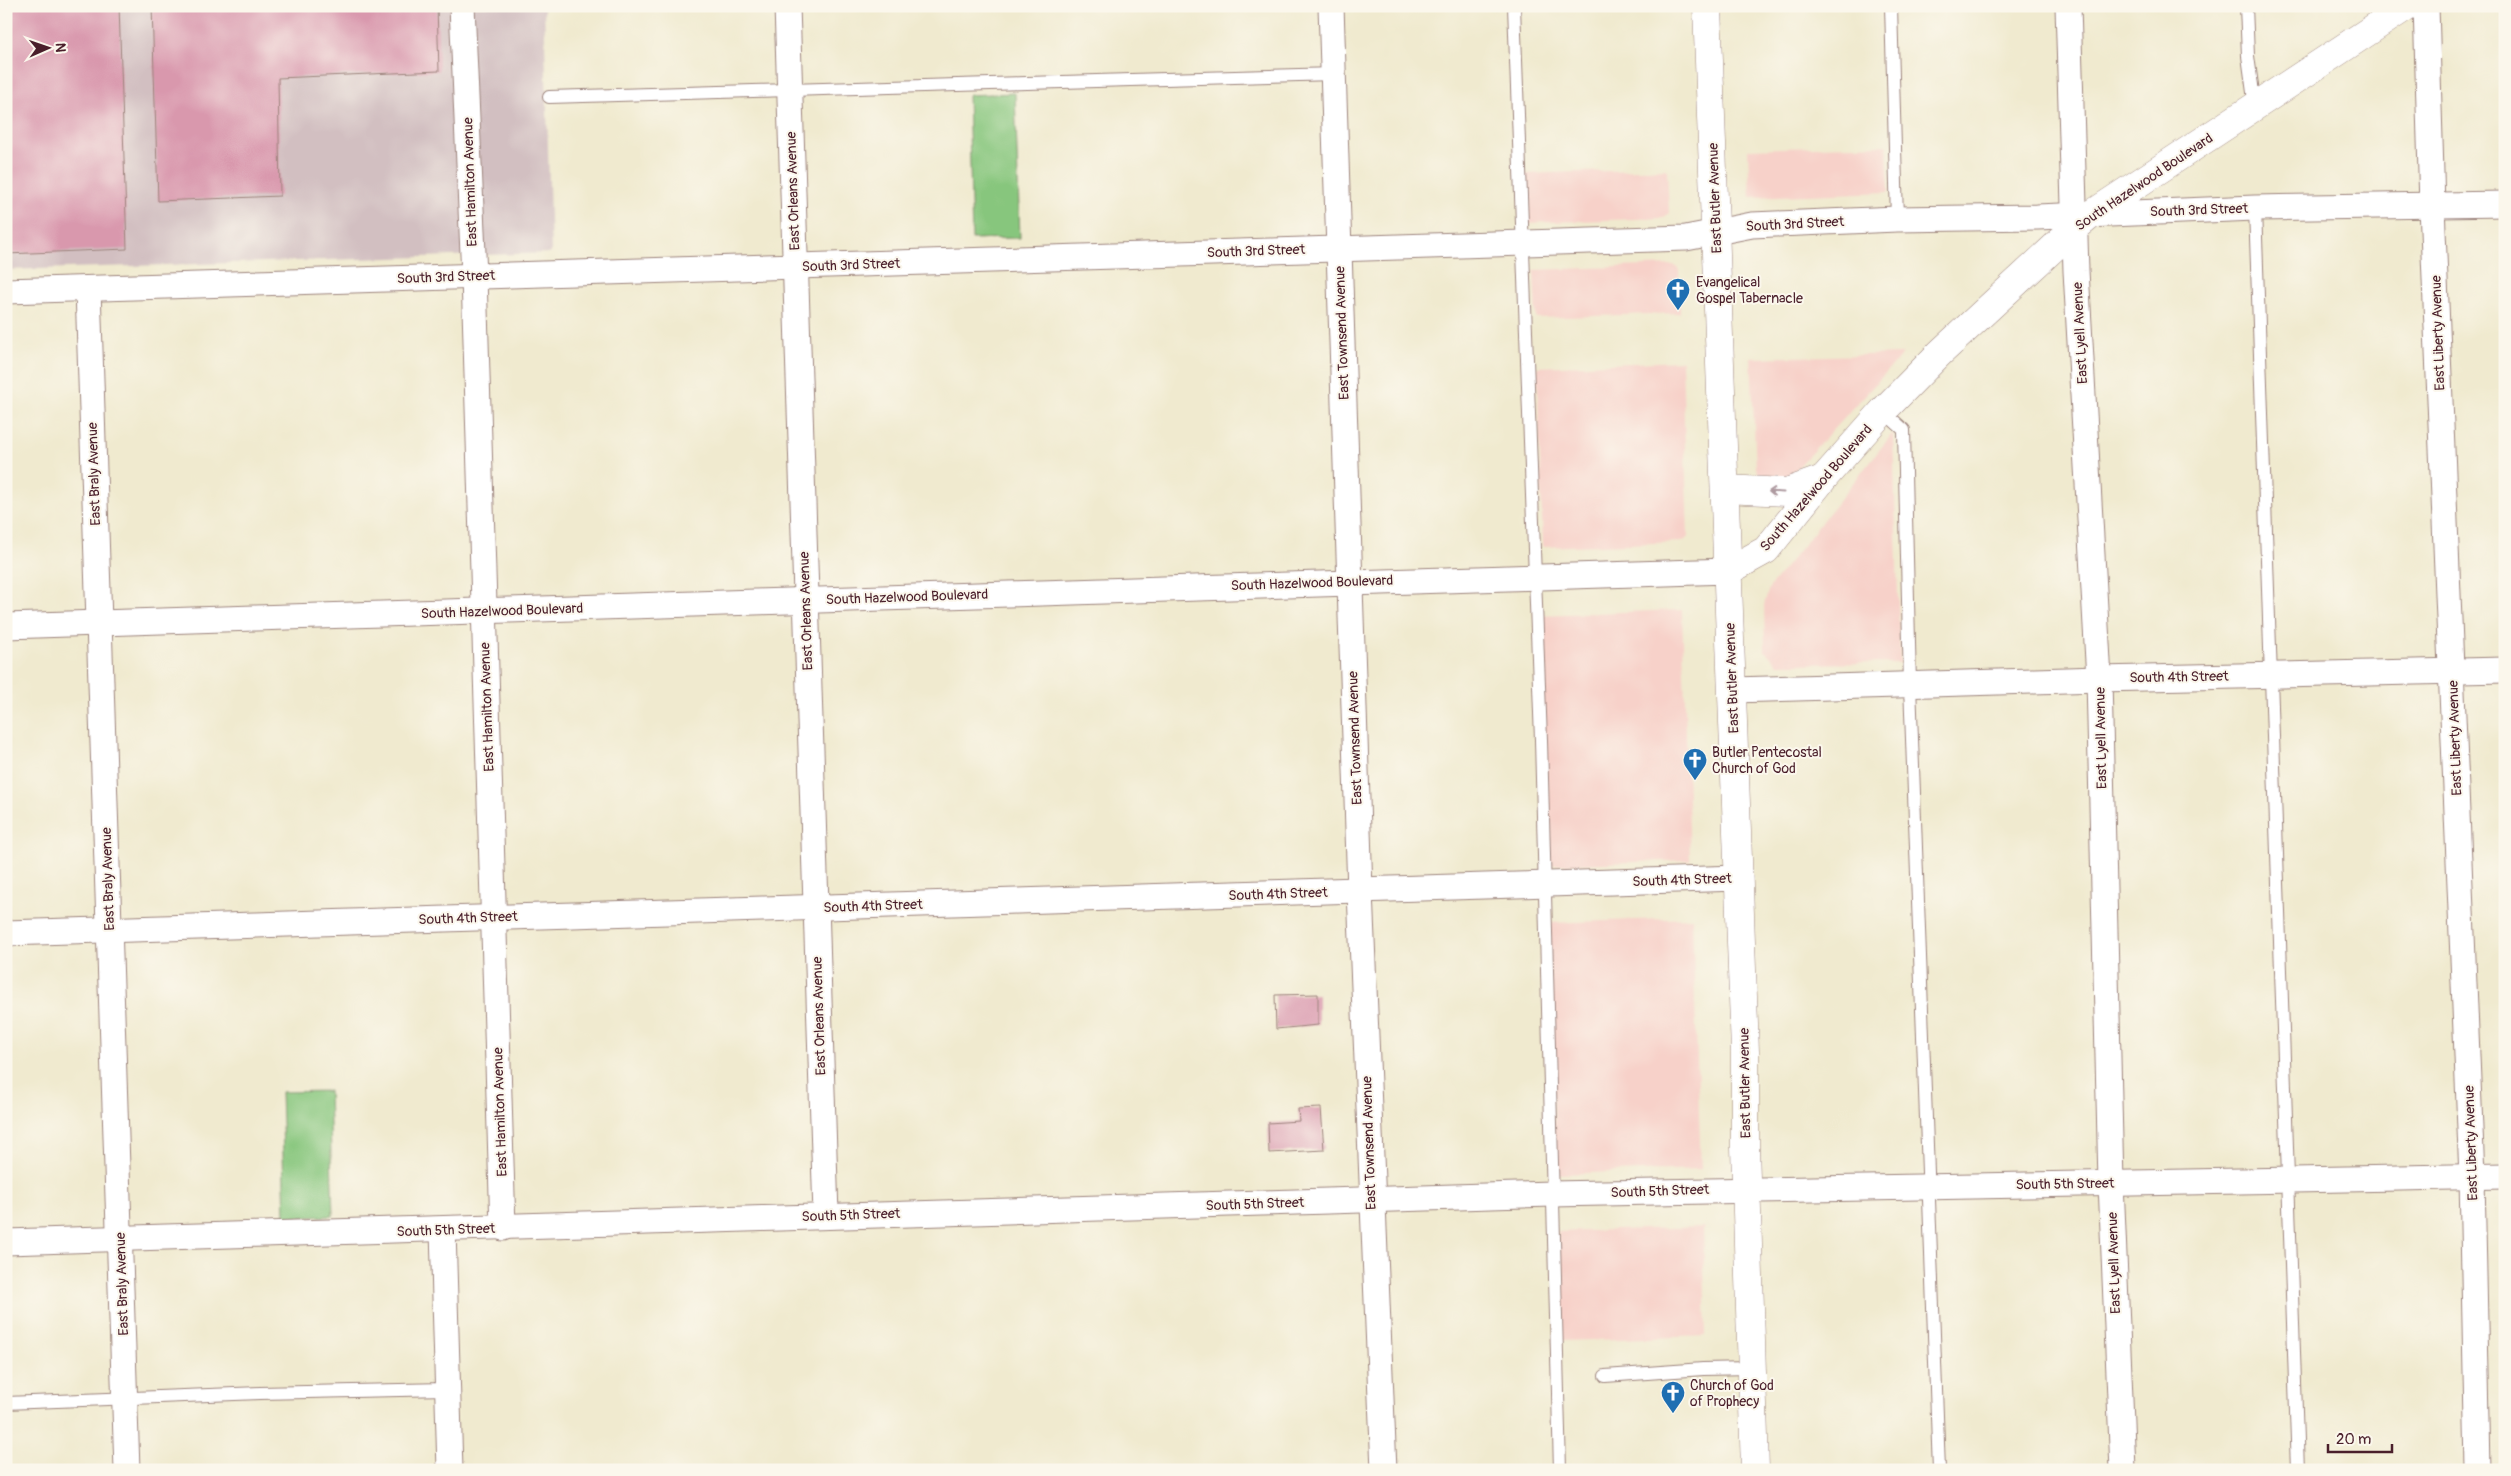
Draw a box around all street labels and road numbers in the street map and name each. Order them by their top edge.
street label: East Hamilton Avenue [459,117,481,247]
street label: South Hazelwood Boulevard [2072,129,2216,234]
street label: East Orleans Avenue [782,131,804,251]
street label: East Butler Avenue [1705,142,1725,254]
street label: South 3rd Street [2150,200,2249,220]
street label: South 3rd Street [1745,213,1845,235]
street label: South 3rd Street [1207,241,1306,261]
street label: South 3rd Street [802,255,901,275]
street label: East Townsend Avenue [1331,266,1353,400]
street label: South 3rd Street [397,267,496,287]
street label: East Liberty Avenue [2427,275,2449,391]
street label: East Lyell Avenue [2069,281,2091,384]
street label: South Hazelwood Boulevard [1756,421,1876,555]
street label: East Braly Avenue [84,422,104,526]
street label: East Orleans Avenue [795,551,817,671]
street label: South Hazelwood Boulevard [1231,572,1394,594]
street label: South Hazelwood Boulevard [826,586,989,608]
street label: South Hazelwood Boulevard [421,600,584,622]
street label: East Butler Avenue [1722,622,1742,734]
street label: East Hamilton Avenue [476,642,498,772]
street label: South 4th Street [2129,668,2229,686]
street label: East Townsend Avenue [1344,671,1366,805]
street label: East Liberty Avenue [2444,680,2466,796]
street label: East Lyell Avenue [2092,687,2110,789]
street label: East Braly Avenue [98,827,118,931]
street label: South 4th Street [1632,870,1732,890]
street label: South 4th Street [1228,884,1328,904]
street label: South 4th Street [823,896,923,916]
street label: South 4th Street [418,908,518,928]
street label: East Orleans Avenue [808,956,830,1076]
street label: East Butler Avenue [1736,1027,1754,1138]
street label: East Hamilton Avenue [489,1047,511,1177]
street label: East Townsend Avenue [1358,1076,1380,1210]
street label: East Liberty Avenue [2460,1085,2482,1201]
street label: South 5th Street [2015,1175,2115,1193]
street label: South 5th Street [1610,1181,1710,1201]
street label: South 5th Street [1205,1194,1305,1214]
street label: South 5th Street [801,1205,901,1225]
street label: East Lyell Avenue [2104,1212,2124,1314]
street label: South 5th Street [396,1220,496,1240]
street label: East Braly Avenue [112,1232,132,1336]

